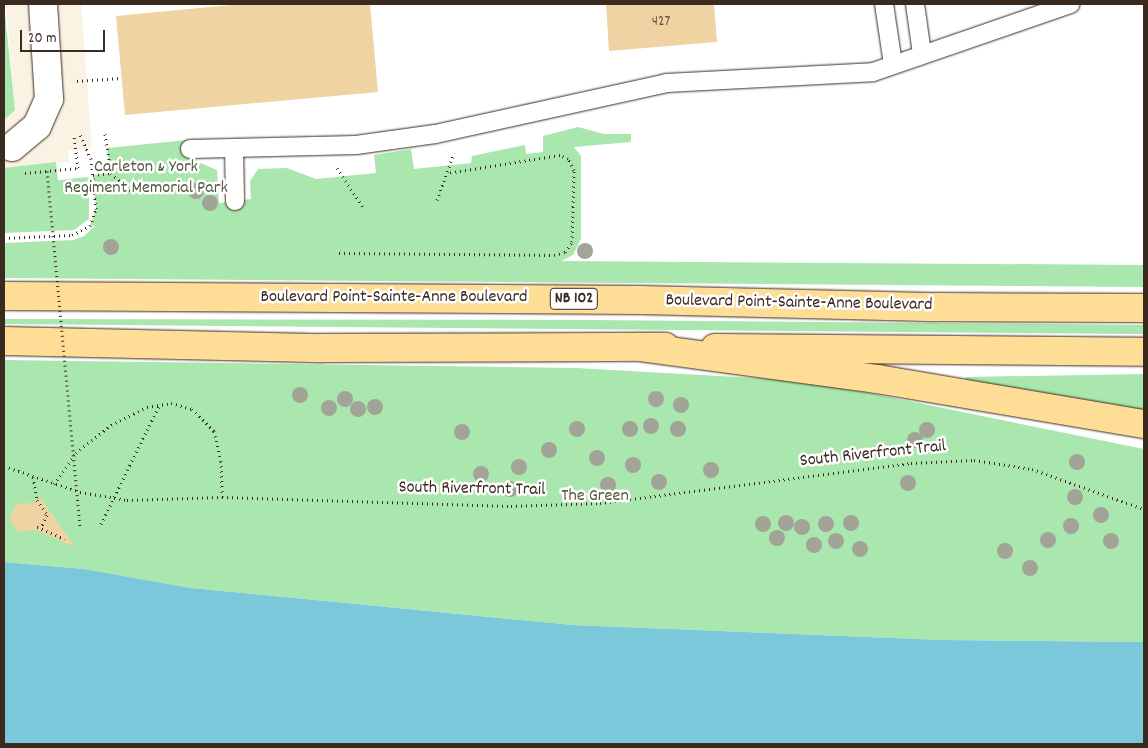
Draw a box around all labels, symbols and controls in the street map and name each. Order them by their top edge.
house number: 427 [652,14,670,32]
scale bar [22,20,108,52]
text: 20 m [28,28,56,50]
park label: Carleton & York Regiment Memorial Park [64,158,228,200]
road number: NB 102 [549,286,599,312]
street label: Boulevard Point-Sainte-Anne Boulevard [260,287,528,309]
street label: Boulevard Point-Sainte-Anne Boulevard [665,291,933,317]
street label: South Riverfront Trail [799,437,947,473]
street label: South Riverfront Trail [398,478,546,502]
park label: The Green [561,486,629,508]

